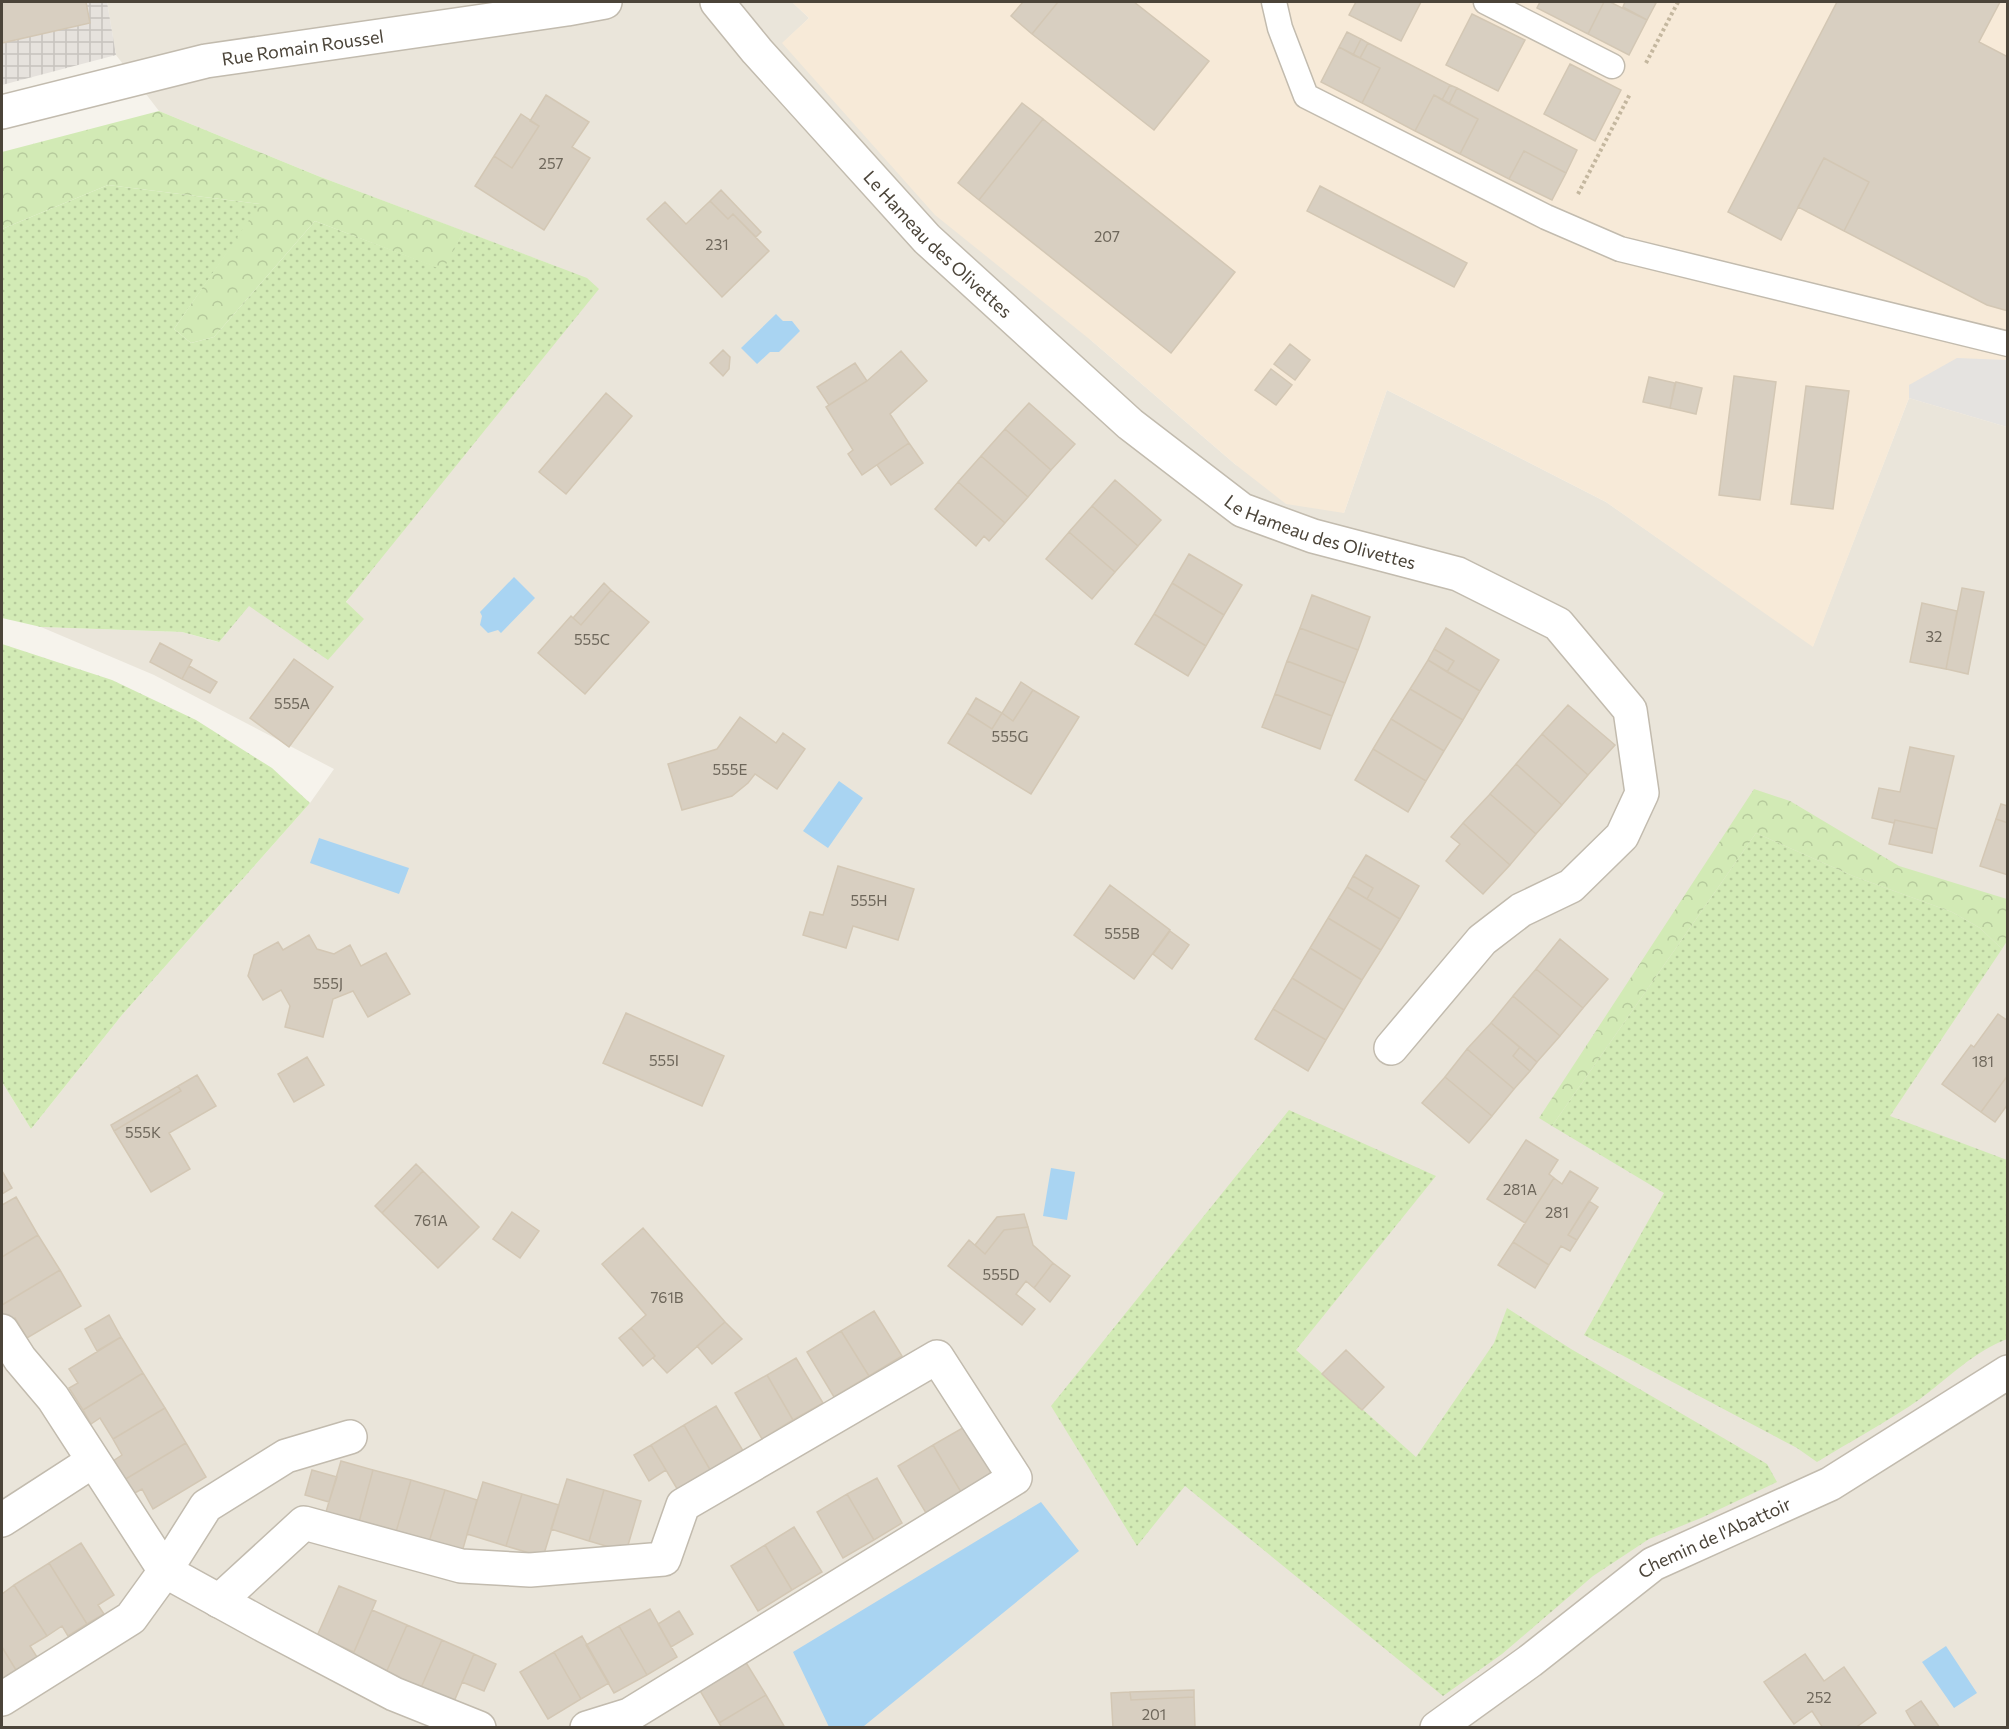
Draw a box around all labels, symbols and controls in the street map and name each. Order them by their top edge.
street label: Rue Romain Roussel [220,25,385,70]
house number: 257 [539,154,564,172]
street label: Le Hameau des Olivettes [859,166,1017,322]
house number: 207 [1094,227,1120,245]
house number: 231 [705,235,729,253]
street label: Le Hameau des Olivettes [1220,490,1418,574]
house number: 32 [1926,627,1942,645]
house number: 555C [574,630,610,648]
house number: 555A [274,694,310,712]
house number: 555G [992,727,1028,745]
house number: 555E [713,760,747,778]
house number: 555H [850,891,888,909]
house number: 555B [1104,924,1140,942]
house number: 555J [313,974,343,992]
house number: 555I [649,1051,679,1069]
house number: 181 [1972,1052,1994,1070]
house number: 555K [125,1123,161,1141]
house number: 281A [1503,1180,1537,1198]
house number: 281 [1545,1203,1569,1221]
house number: 761A [414,1211,448,1229]
house number: 555D [983,1265,1019,1283]
house number: 761B [650,1288,684,1306]
street label: Chemin de l'Abattoir [1633,1492,1794,1583]
house number: 252 [1806,1688,1832,1706]
house number: 201 [1142,1705,1166,1723]

